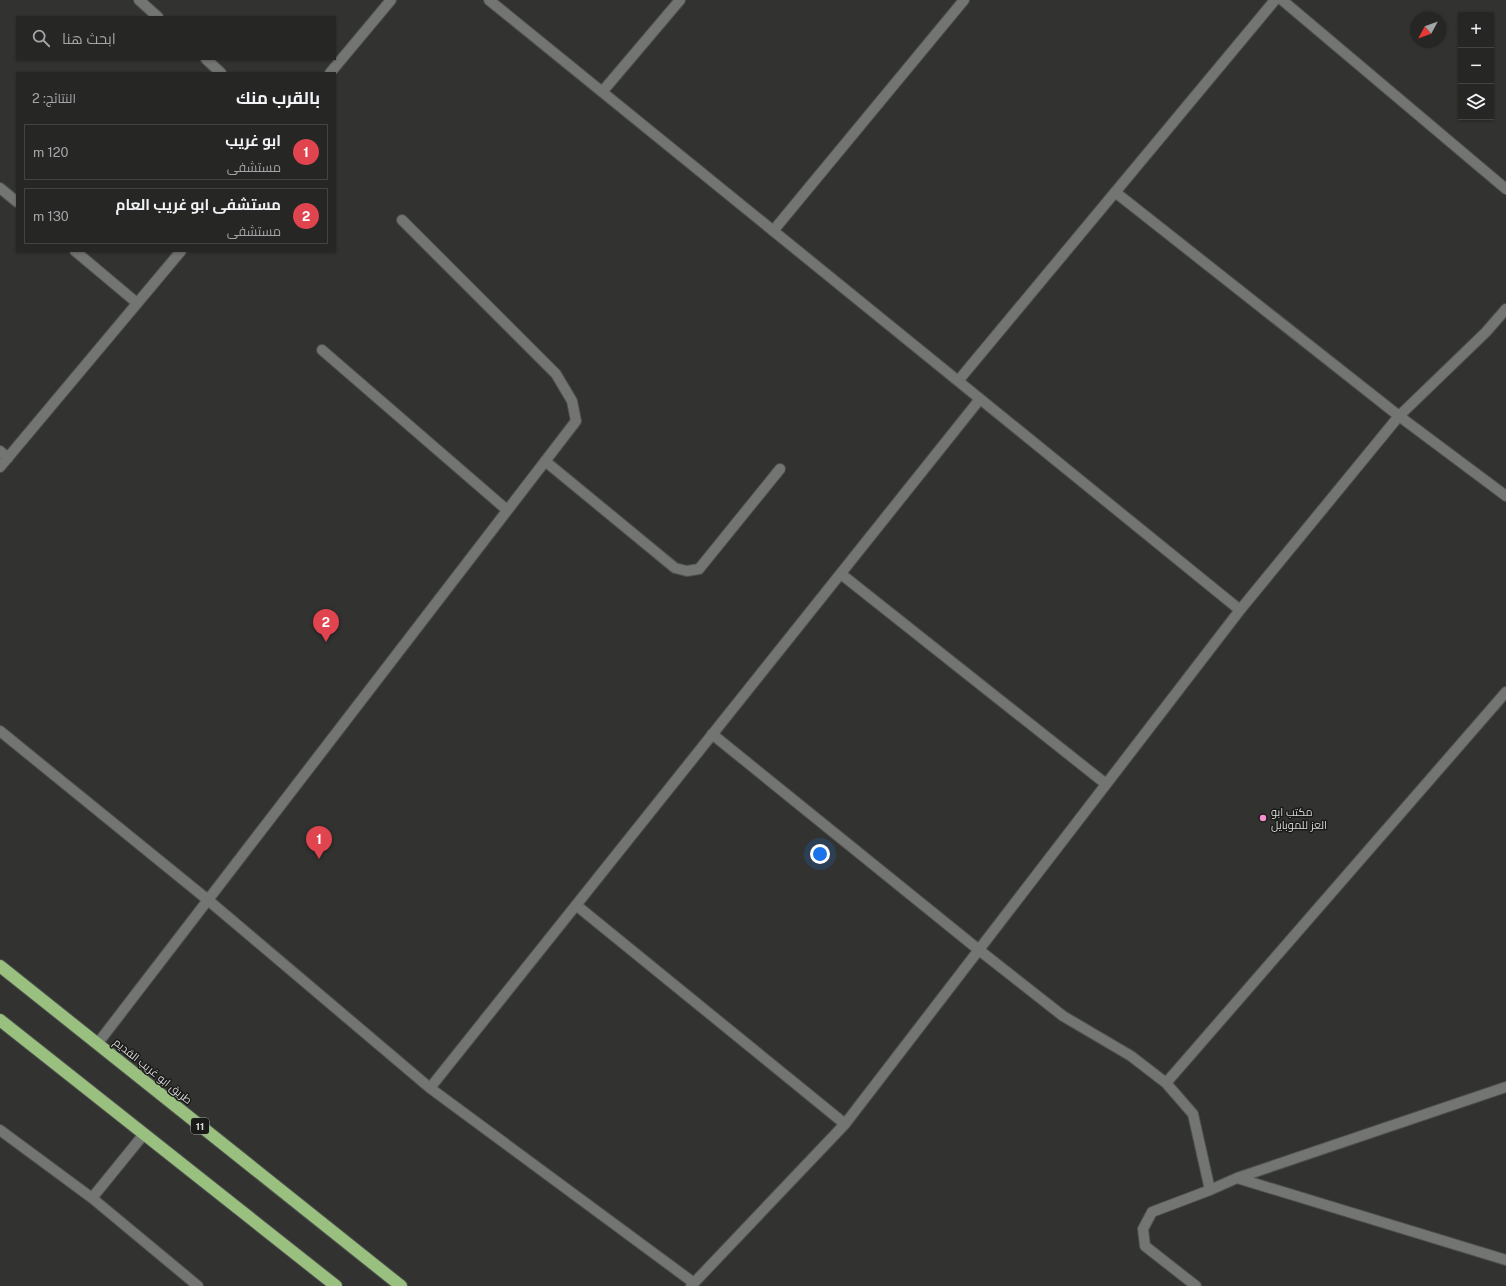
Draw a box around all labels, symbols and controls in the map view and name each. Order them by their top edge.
north arrow [1410,12,1446,48]
map controls [1458,12,1494,120]
button: + [1458,12,1494,48]
search box [16,16,336,60]
icon: search [30,27,52,49]
text: ابحث هنا [62,30,116,47]
button: − [1458,48,1494,84]
button: layers [1458,84,1494,120]
text: بالقرب منك [236,88,320,108]
text: النتائج: 2 [32,91,76,106]
text: ابو غريب [225,132,281,149]
text: 120 m [33,145,68,160]
text: 1 [303,145,309,160]
text: مستشفى [227,160,281,175]
text: مستشفى ابو غريب العام [115,196,281,213]
text: 130 m [33,209,69,224]
text: 2 [302,209,310,224]
text: مستشفى [227,224,281,239]
pin: 2 [313,609,339,642]
place label: مكتب ابو العز للموبايل [1271,806,1327,832]
marker: مكتب ابو العز للموبايل [1258,813,1268,823]
pin: 1 [306,826,332,859]
your location [810,844,830,864]
street label: طريق ابو غريب القديم [110,1036,195,1108]
road number: 11 [191,1118,209,1134]

